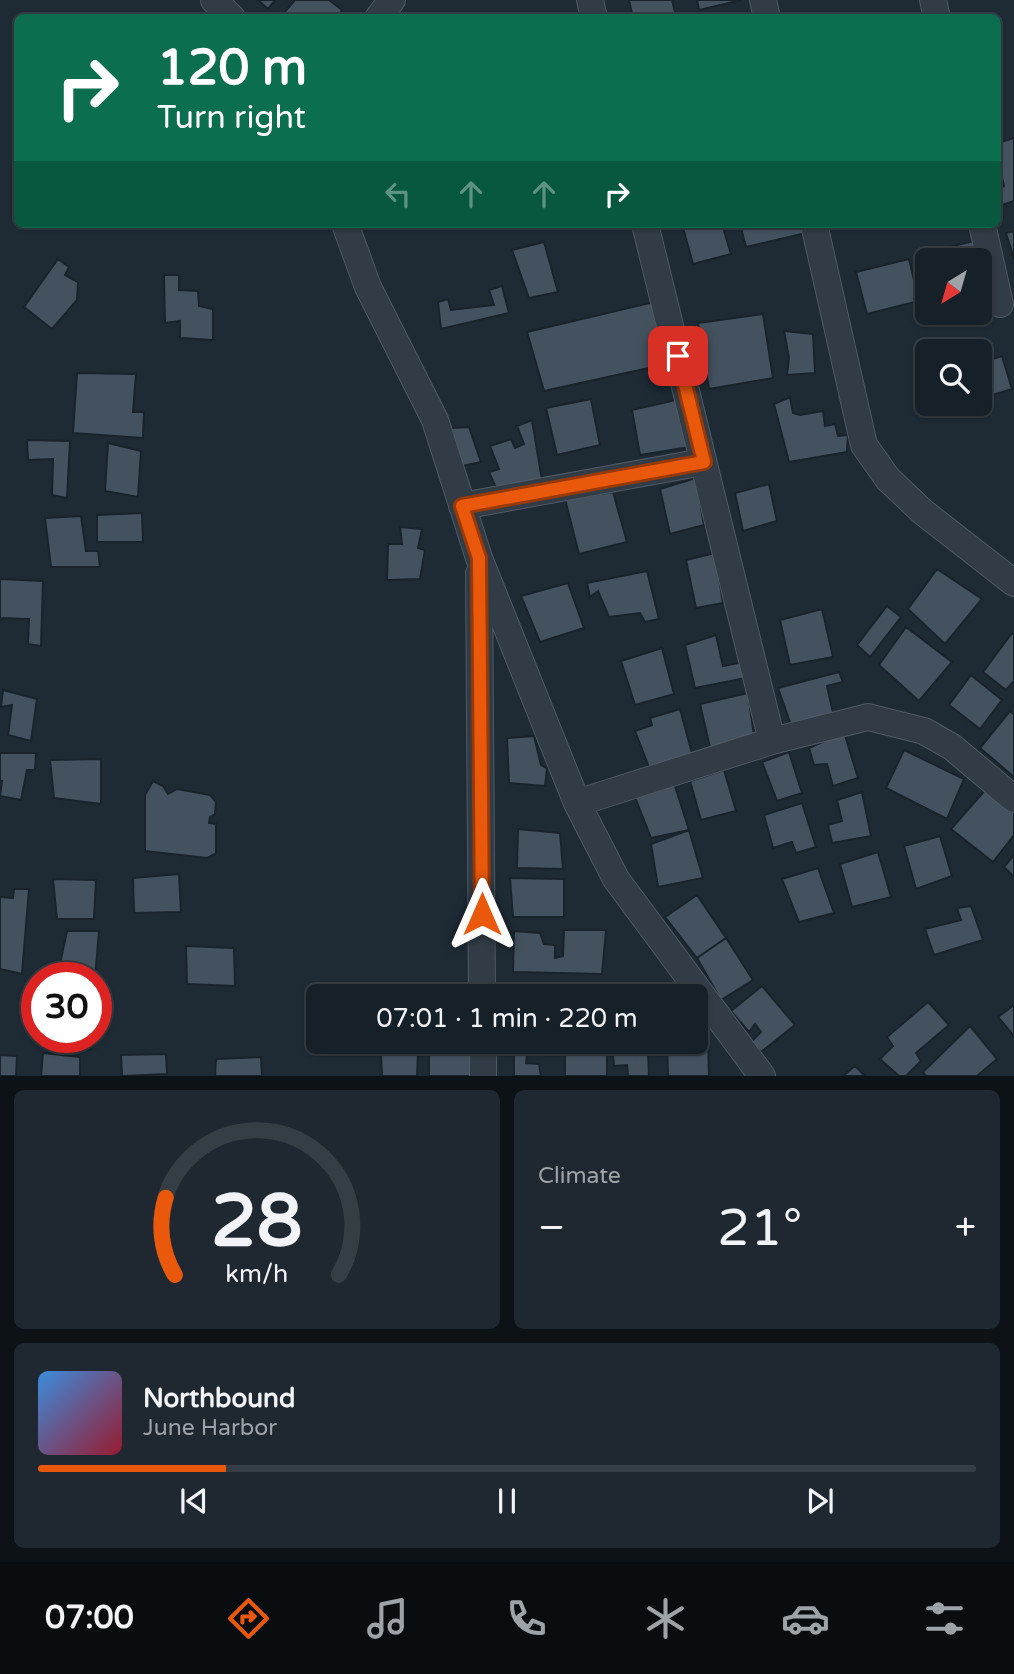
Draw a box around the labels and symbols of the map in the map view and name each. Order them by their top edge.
north arrow [915,248,992,326]
pin [648,326,708,386]
position arrow [445,877,519,951]
speed limit sign: 30 [21,962,112,1053]

